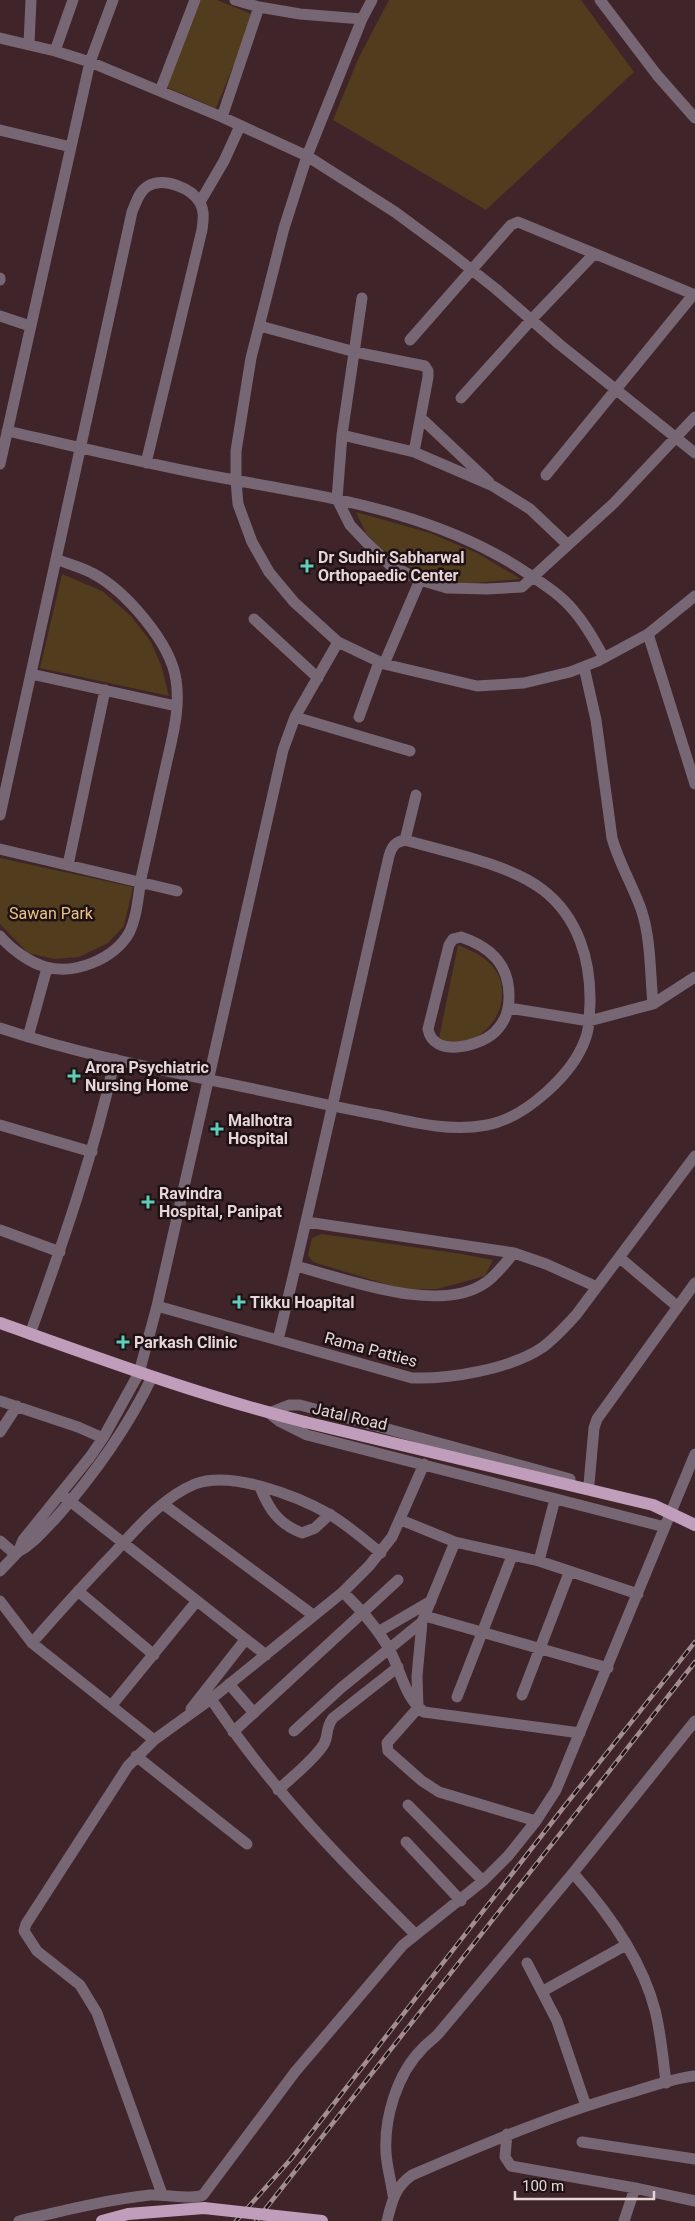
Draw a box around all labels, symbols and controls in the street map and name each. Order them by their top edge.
place label: Dr Sudhir Sabharwal Orthopaedic Center [318,548,465,585]
marker: Dr Sudhir Sabharwal Orthopaedic Center [300,559,314,573]
park label: Sawan Park [9,904,94,923]
place label: Arora Psychiatric Nursing Home [85,1058,209,1095]
marker: Arora Psychiatric Nursing Home [67,1069,81,1083]
place label: Malhotra Hospital [228,1111,293,1148]
marker: Malhotra Hospital [210,1122,224,1136]
place label: Ravindra Hospital, Panipat [159,1184,282,1221]
marker: Ravindra Hospital, Panipat [141,1195,155,1209]
place label: Tikku Hoapital [250,1293,355,1312]
marker: Tikku Hoapital [232,1295,246,1309]
street label: Rama Patties [322,1328,419,1371]
place label: Parkash Clinic [134,1333,237,1352]
marker: Parkash Clinic [116,1335,130,1349]
street label: Jatal Road [311,1399,389,1434]
scale bar [515,2168,654,2200]
text: 100 m [522,2177,564,2195]

